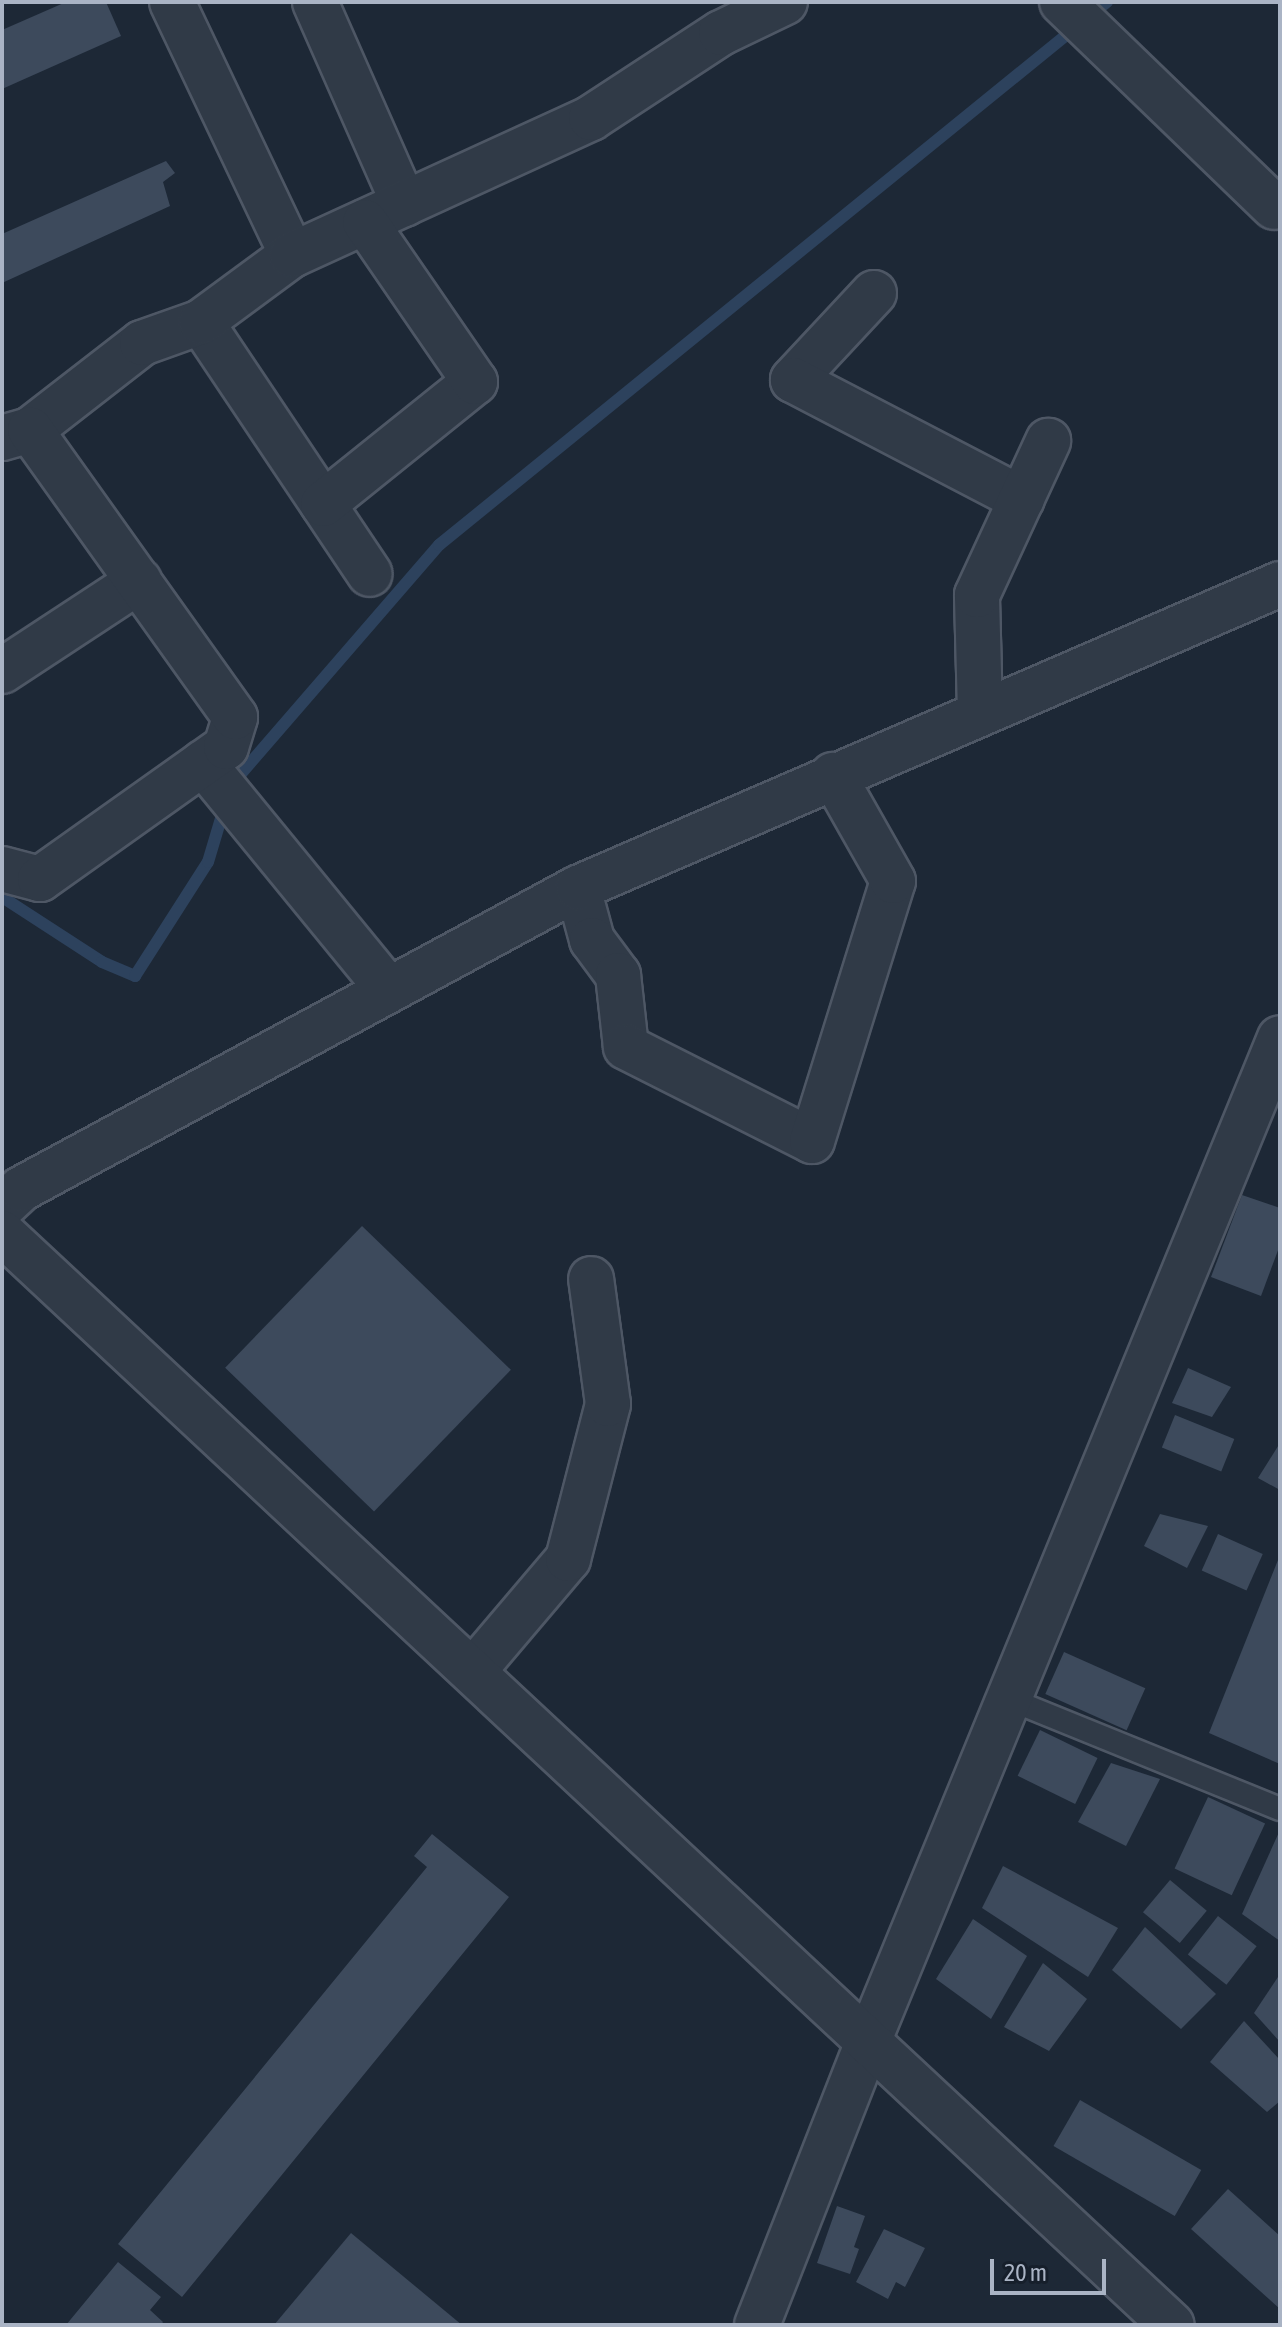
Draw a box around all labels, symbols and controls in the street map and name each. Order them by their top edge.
scale bar [994,2243,1110,2293]
text: 20 m [1004,2259,1047,2286]

